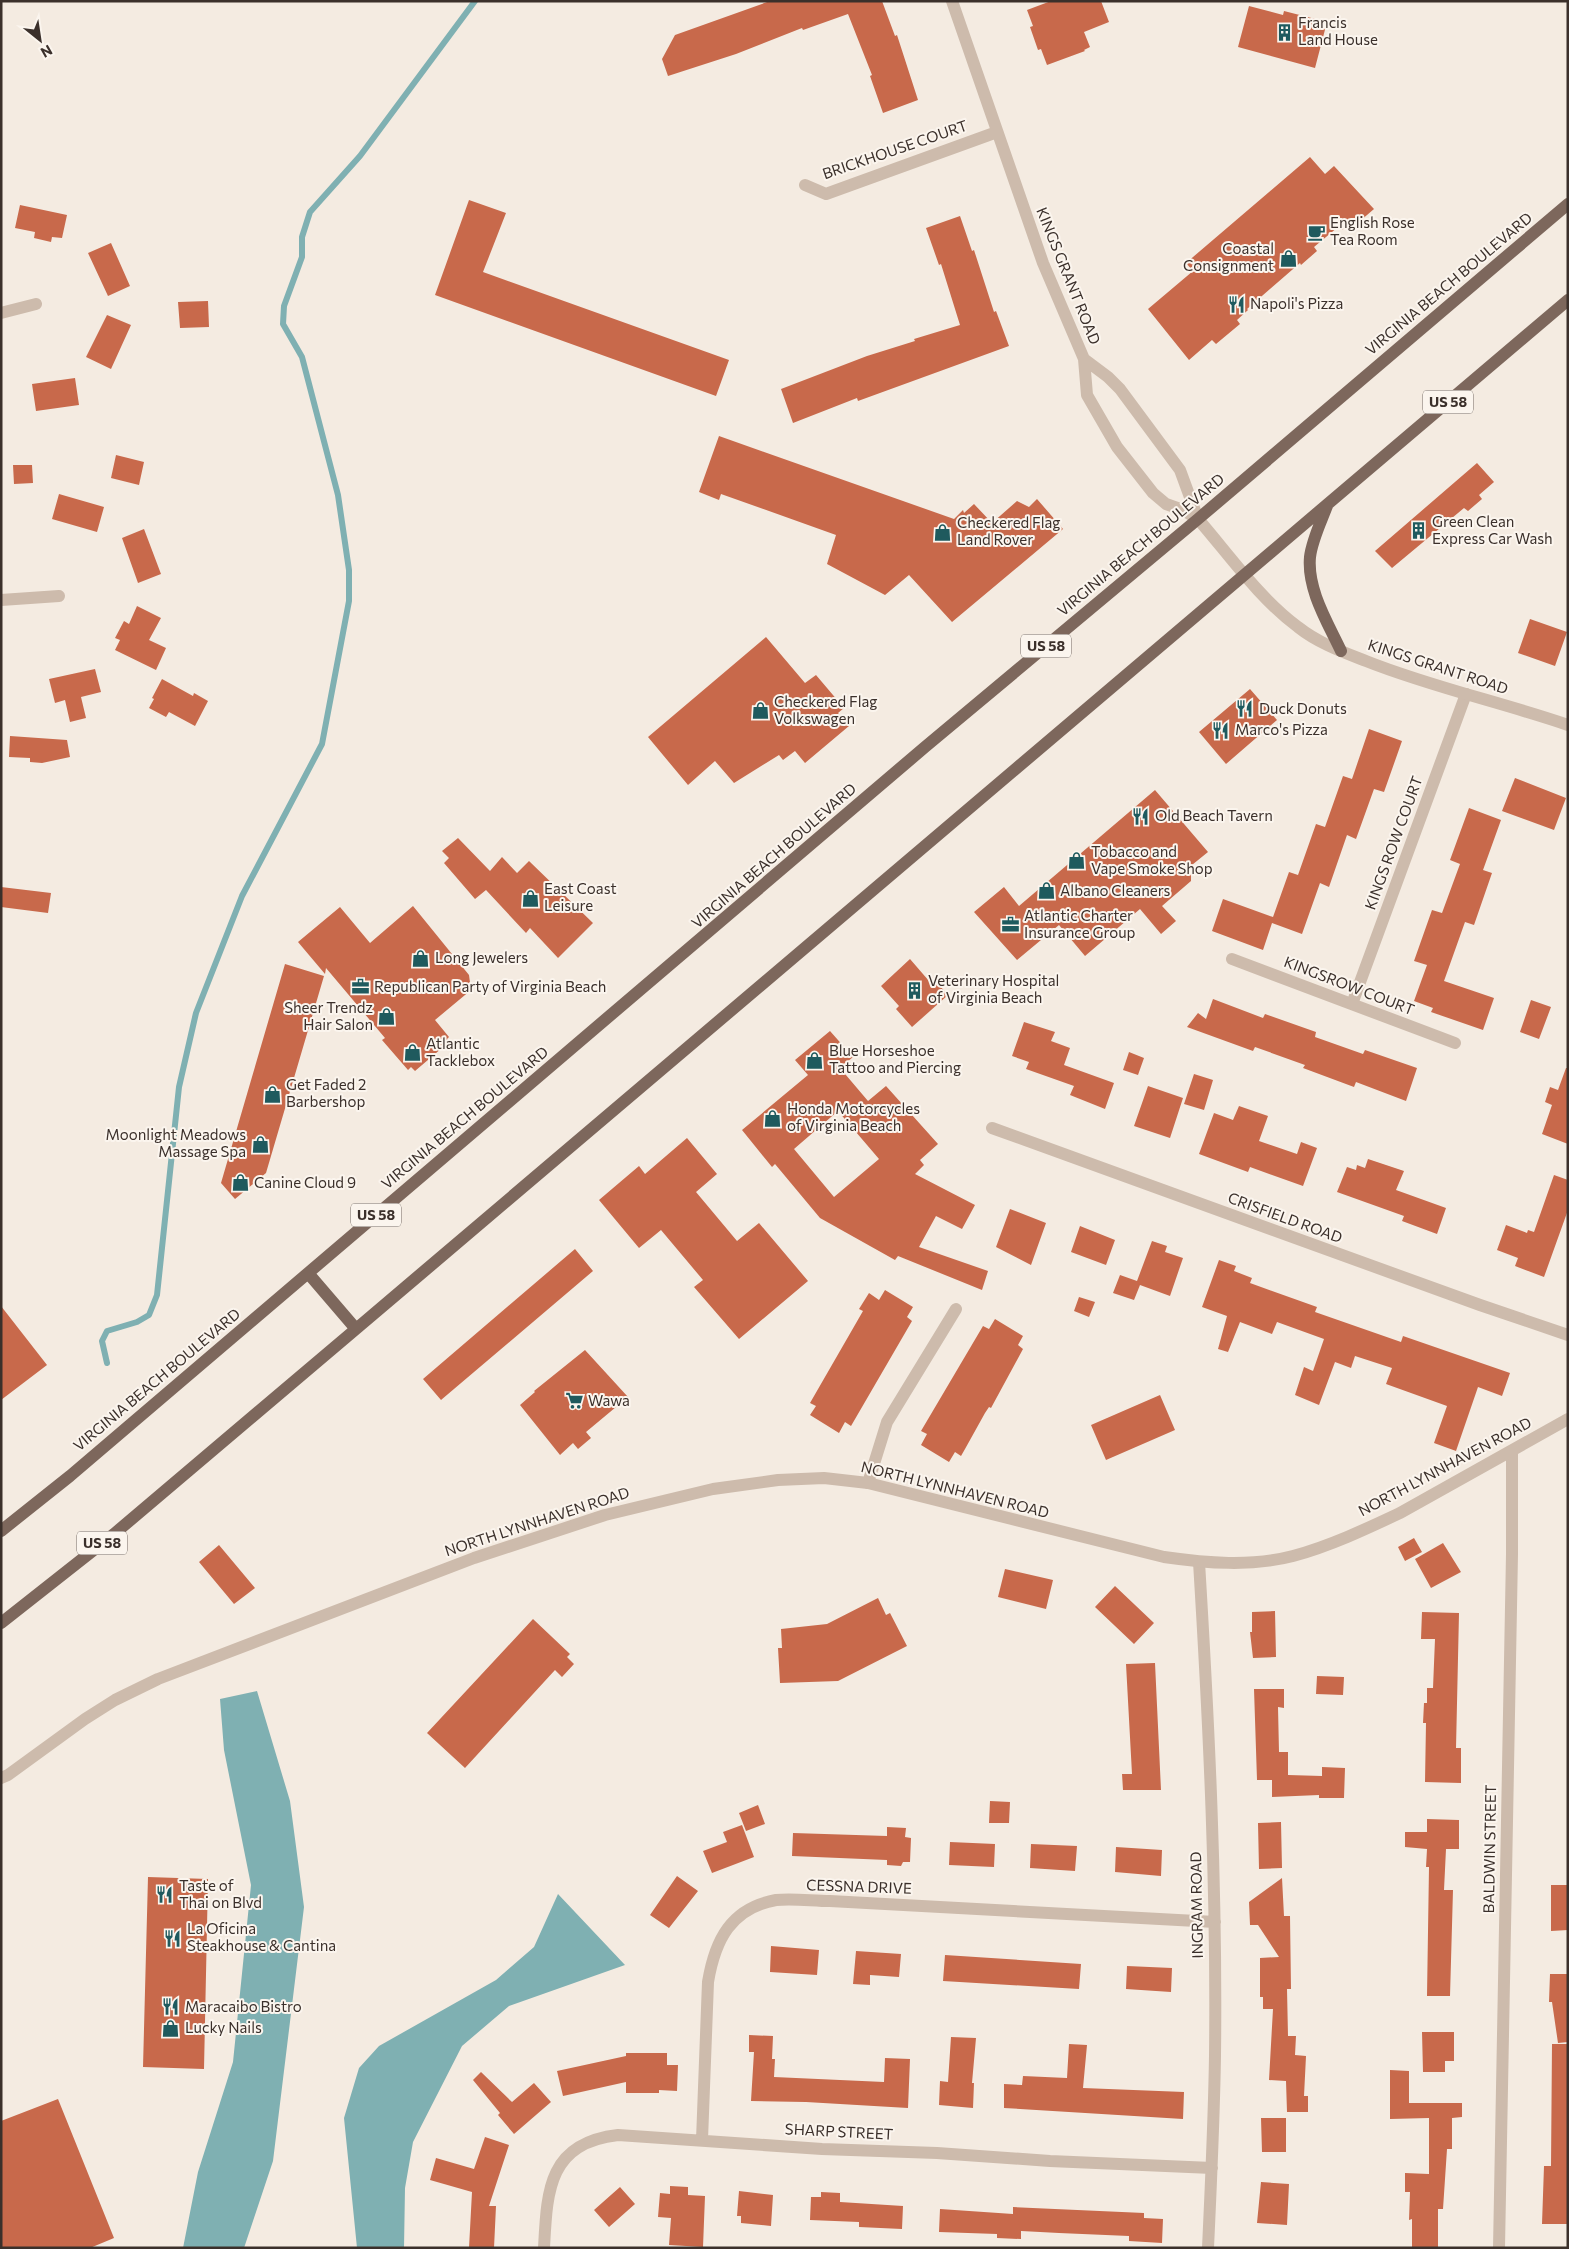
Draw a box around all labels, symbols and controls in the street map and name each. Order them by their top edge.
place label: Francis Land House [1298,13,1378,48]
north arrow [15,15,65,65]
building icon: Francis Land House [1274,22,1294,42]
text: N [38,42,56,62]
street label: BRICKHOUSE COURT [820,116,970,182]
street label: KINGS GRANT ROAD [1033,204,1105,347]
street label: VIRGINIA BEACH BOULEVARD [1361,208,1535,358]
place label: English Rose Tea Room [1330,213,1415,248]
cafe icon: English Rose Tea Room [1306,222,1326,242]
place label: Coastal Consignment [1183,239,1274,274]
shop icon: Coastal Consignment [1278,248,1298,268]
restaurant icon: Napoli's Pizza [1226,294,1246,314]
place label: Napoli's Pizza [1250,294,1343,312]
road number: US 58 [1423,391,1473,414]
street label: VIRGINIA BEACH BOULEVARD [1053,469,1227,619]
place label: Green Clean Express Car Wash [1432,512,1553,547]
place label: Checkered Flag Land Rover [957,513,1060,548]
building icon: Green Clean Express Car Wash [1408,521,1428,541]
shop icon: Checkered Flag Land Rover [933,522,953,542]
road number: US 58 [1021,634,1071,658]
street label: KINGS GRANT ROAD [1366,635,1511,697]
place label: Checkered Flag Volkswagen [774,692,877,727]
restaurant icon: Duck Donuts [1235,699,1255,719]
place label: Duck Donuts [1259,699,1347,717]
shop icon: Checkered Flag Volkswagen [750,701,770,721]
restaurant icon: Marco's Pizza [1211,720,1231,740]
place label: Marco's Pizza [1235,720,1328,738]
street label: KINGS ROW COURT [1360,773,1426,912]
street label: VIRGINIA BEACH BOULEVARD [687,779,859,932]
restaurant icon: Old Beach Tavern [1131,806,1151,826]
place label: Old Beach Tavern [1155,806,1273,824]
place label: Tobacco and Vape Smoke Shop [1091,842,1213,877]
shop icon: Tobacco and Vape Smoke Shop [1067,851,1087,871]
place label: East Coast Leisure [544,879,617,914]
shop icon: Albano Cleaners [1036,881,1056,901]
place label: Albano Cleaners [1060,881,1170,899]
shop icon: East Coast Leisure [520,888,540,908]
place label: Atlantic Charter Insurance Group [1024,906,1136,941]
office icon: Atlantic Charter Insurance Group [1000,915,1020,935]
shop icon: Long Jewelers [411,948,431,968]
place label: Long Jewelers [435,948,528,966]
street label: KINGSROW COURT [1282,952,1417,1018]
place label: Veterinary Hospital of Virginia Beach [928,971,1059,1006]
office icon: Republican Party of Virginia Beach [350,977,370,997]
place label: Republican Party of Virginia Beach [374,977,606,995]
building icon: Veterinary Hospital of Virginia Beach [904,980,924,1000]
place label: Sheer Trendz Hair Salon [284,998,373,1033]
shop icon: Sheer Trendz Hair Salon [377,1007,397,1027]
place label: Atlantic Tacklebox [426,1034,495,1069]
place label: Blue Horseshoe Tattoo and Piercing [829,1041,961,1076]
street label: VIRGINIA BEACH BOULEVARD [377,1042,551,1192]
shop icon: Atlantic Tacklebox [402,1043,422,1063]
shop icon: Blue Horseshoe Tattoo and Piercing [805,1050,825,1070]
place label: Get Faded 2 Barbershop [286,1075,366,1110]
shop icon: Get Faded 2 Barbershop [262,1084,282,1104]
place label: Honda Motorcycles of Virginia Beach [787,1099,920,1134]
shop icon: Honda Motorcycles of Virginia Beach [763,1108,783,1128]
place label: Moonlight Meadows Massage Spa [106,1125,246,1160]
shop icon: Moonlight Meadows Massage Spa [250,1134,270,1154]
shop icon: Canine Cloud 9 [230,1173,250,1193]
place label: Canine Cloud 9 [254,1173,356,1191]
street label: CRISFIELD ROAD [1226,1188,1345,1246]
road number: US 58 [351,1204,401,1226]
street label: VIRGINIA BEACH BOULEVARD [69,1304,243,1454]
supermarket icon: Wawa [564,1391,584,1411]
place label: Wawa [588,1391,630,1409]
street label: NORTH LYNNHAVEN ROAD [1355,1413,1534,1519]
street label: NORTH LYNNHAVEN ROAD [859,1457,1051,1521]
street label: NORTH LYNNHAVEN ROAD [442,1483,631,1559]
road number: US 58 [77,1532,127,1555]
street label: BALDWIN STREET [1479,1784,1499,1913]
street label: INGRAM ROAD [1186,1851,1206,1959]
street label: CESSNA DRIVE [806,1875,912,1897]
place label: Taste of Thai on Blvd [179,1876,262,1911]
restaurant icon: Taste of Thai on Blvd [155,1885,175,1905]
place label: La Oficina Steakhouse & Cantina [187,1919,336,1954]
restaurant icon: La Oficina Steakhouse & Cantina [163,1928,183,1948]
restaurant icon: Maracaibo Bistro [161,1997,181,2017]
place label: Maracaibo Bistro [185,1997,302,2015]
shop icon: Lucky Nails [161,2018,181,2038]
place label: Lucky Nails [185,2018,262,2036]
street label: SHARP STREET [784,2119,894,2143]

